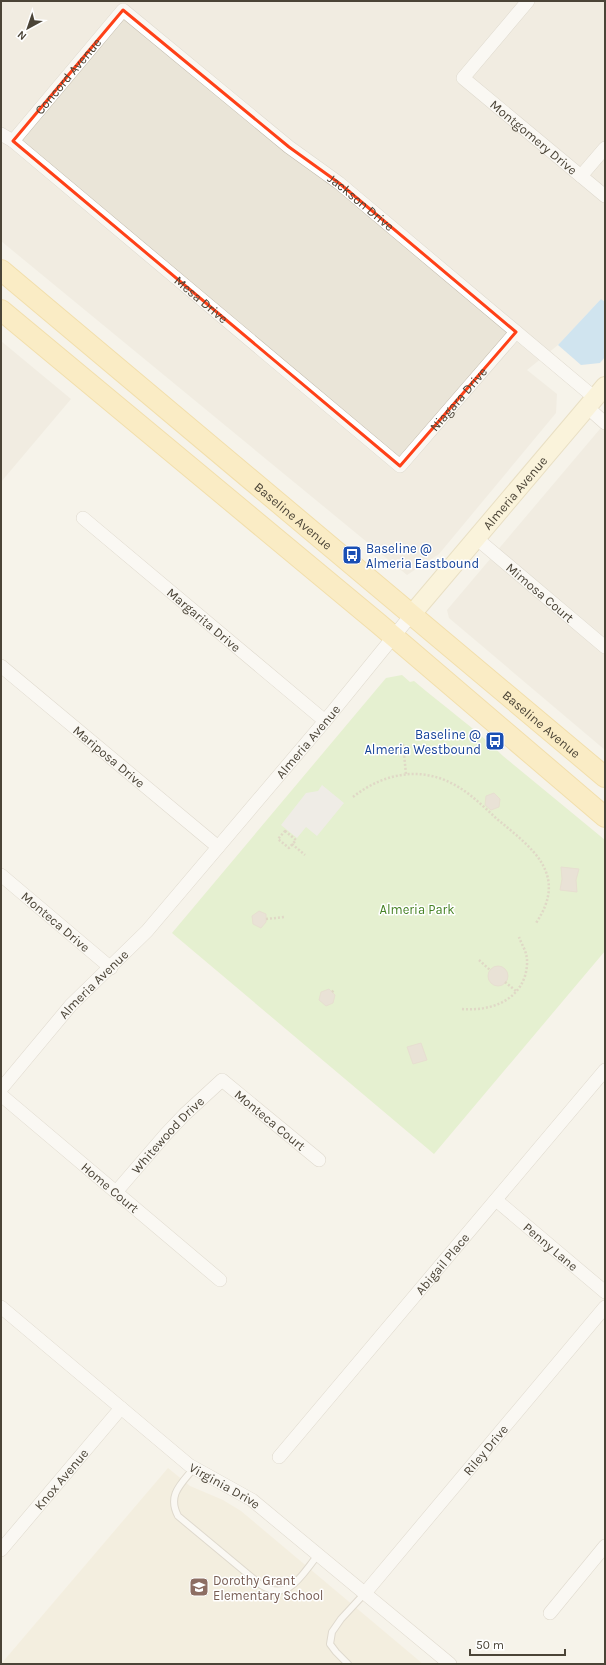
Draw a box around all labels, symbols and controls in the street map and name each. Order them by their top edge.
north arrow [8,8,48,48]
text: N [15,28,29,43]
street label: Concord Avenue [32,35,105,117]
street label: Montgomery Drive [487,97,580,178]
street label: Jackson Drive [325,170,397,234]
street label: Mesa Drive [171,273,231,327]
street label: Niagara Drive [427,364,490,434]
street label: Almeria Avenue [480,453,551,533]
street label: Baseline Avenue [251,479,335,553]
place label: Baseline @ Almeria Eastbound [366,541,479,571]
bus stop icon: Baseline @ Almeria Eastbound [341,544,363,566]
street label: Mimosa Court [503,560,577,625]
street label: Margarita Drive [164,585,244,655]
street label: Baseline Avenue [500,687,584,761]
street label: Almeria Avenue [273,702,343,782]
street label: Mariposa Drive [70,722,148,791]
place label: Baseline @ Almeria Westbound [364,727,481,757]
bus stop icon: Baseline @ Almeria Westbound [484,730,506,752]
street label: Monteca Drive [18,889,93,955]
park label: Almeria Park [379,902,455,917]
street label: Almeria Avenue [56,946,132,1022]
street label: Monteca Court [232,1087,308,1154]
street label: Whitewood Drive [128,1093,207,1177]
street label: Home Court [78,1159,142,1216]
street label: Penny Lane [520,1220,581,1274]
street label: Abigail Place [412,1230,473,1298]
street label: Riley Drive [460,1421,511,1479]
street label: Knox Avenue [31,1445,92,1513]
street label: Virginia Drive [187,1460,264,1512]
place label: Dorothy Grant Elementary School [213,1573,323,1603]
school or university icon: Dorothy Grant Elementary School [188,1576,210,1598]
scale bar [470,1631,565,1657]
text: 50 m [476,1638,504,1652]

